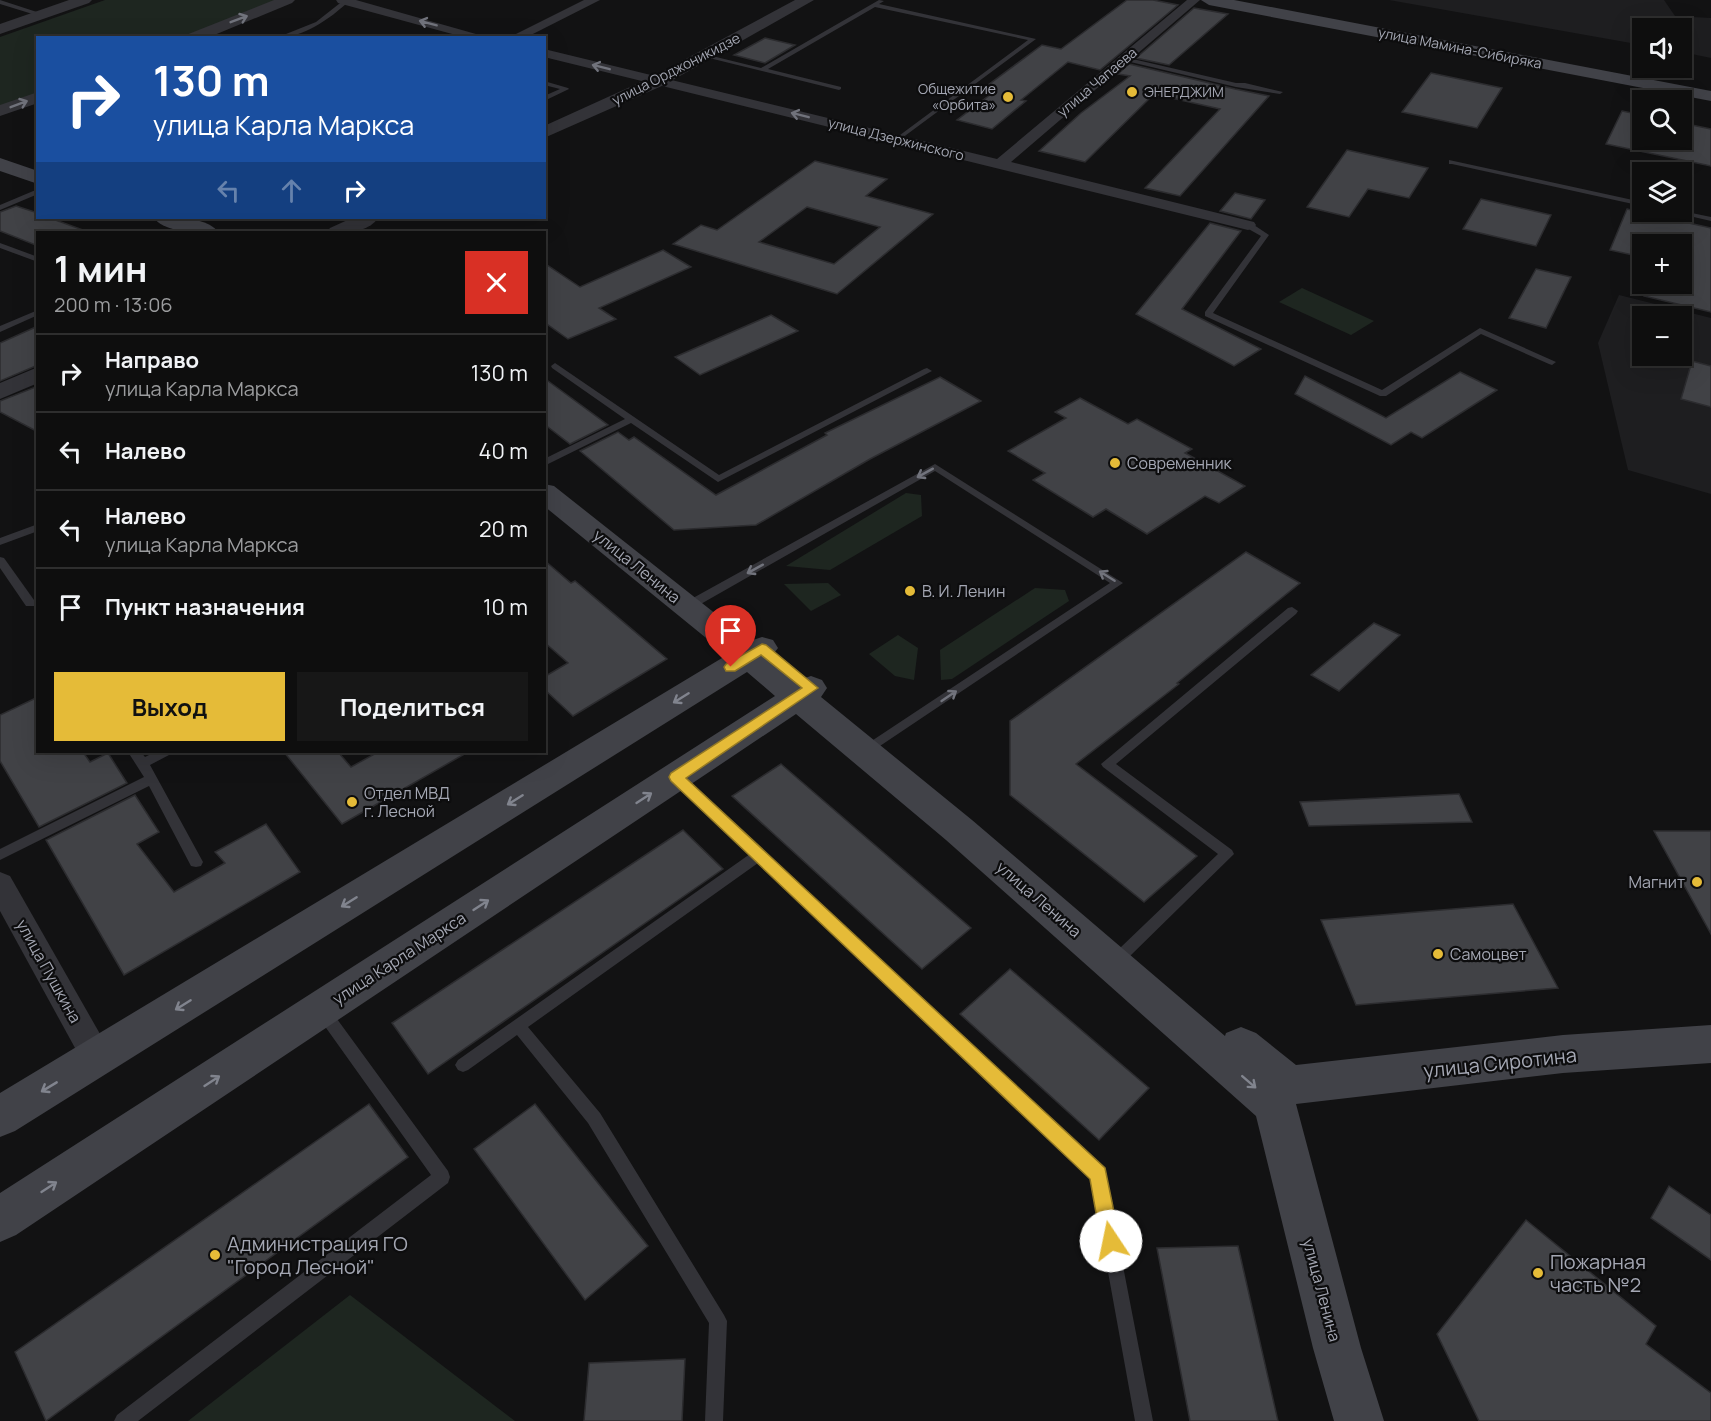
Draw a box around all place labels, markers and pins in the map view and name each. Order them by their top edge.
place label: Общежитие «Орбита» [918,79,996,114]
place label: ЭНЕРДЖИМ [1144,82,1224,101]
marker: ЭНЕРДЖИМ [1125,85,1139,99]
marker: Общежитие «Орбита» [1001,90,1015,104]
place label: Современник [1127,452,1232,474]
marker: Современник [1108,456,1122,470]
place label: В. И. Ленин [922,580,1005,602]
marker: В. И. Ленин [903,584,917,598]
pin [705,605,756,667]
place label: Отдел МВД г. Лесной [364,782,450,822]
marker: Отдел МВД г. Лесной [345,795,359,809]
place label: Магнит [1629,871,1685,893]
marker: Магнит [1690,875,1704,889]
place label: Самоцвет [1450,943,1527,965]
marker: Самоцвет [1431,947,1445,961]
place label: Администрация ГО "Город Лесной" [227,1230,408,1280]
marker: Администрация ГО "Город Лесной" [208,1248,222,1262]
place label: Пожарная часть №2 [1550,1248,1646,1298]
marker: Пожарная часть №2 [1531,1266,1545,1280]

